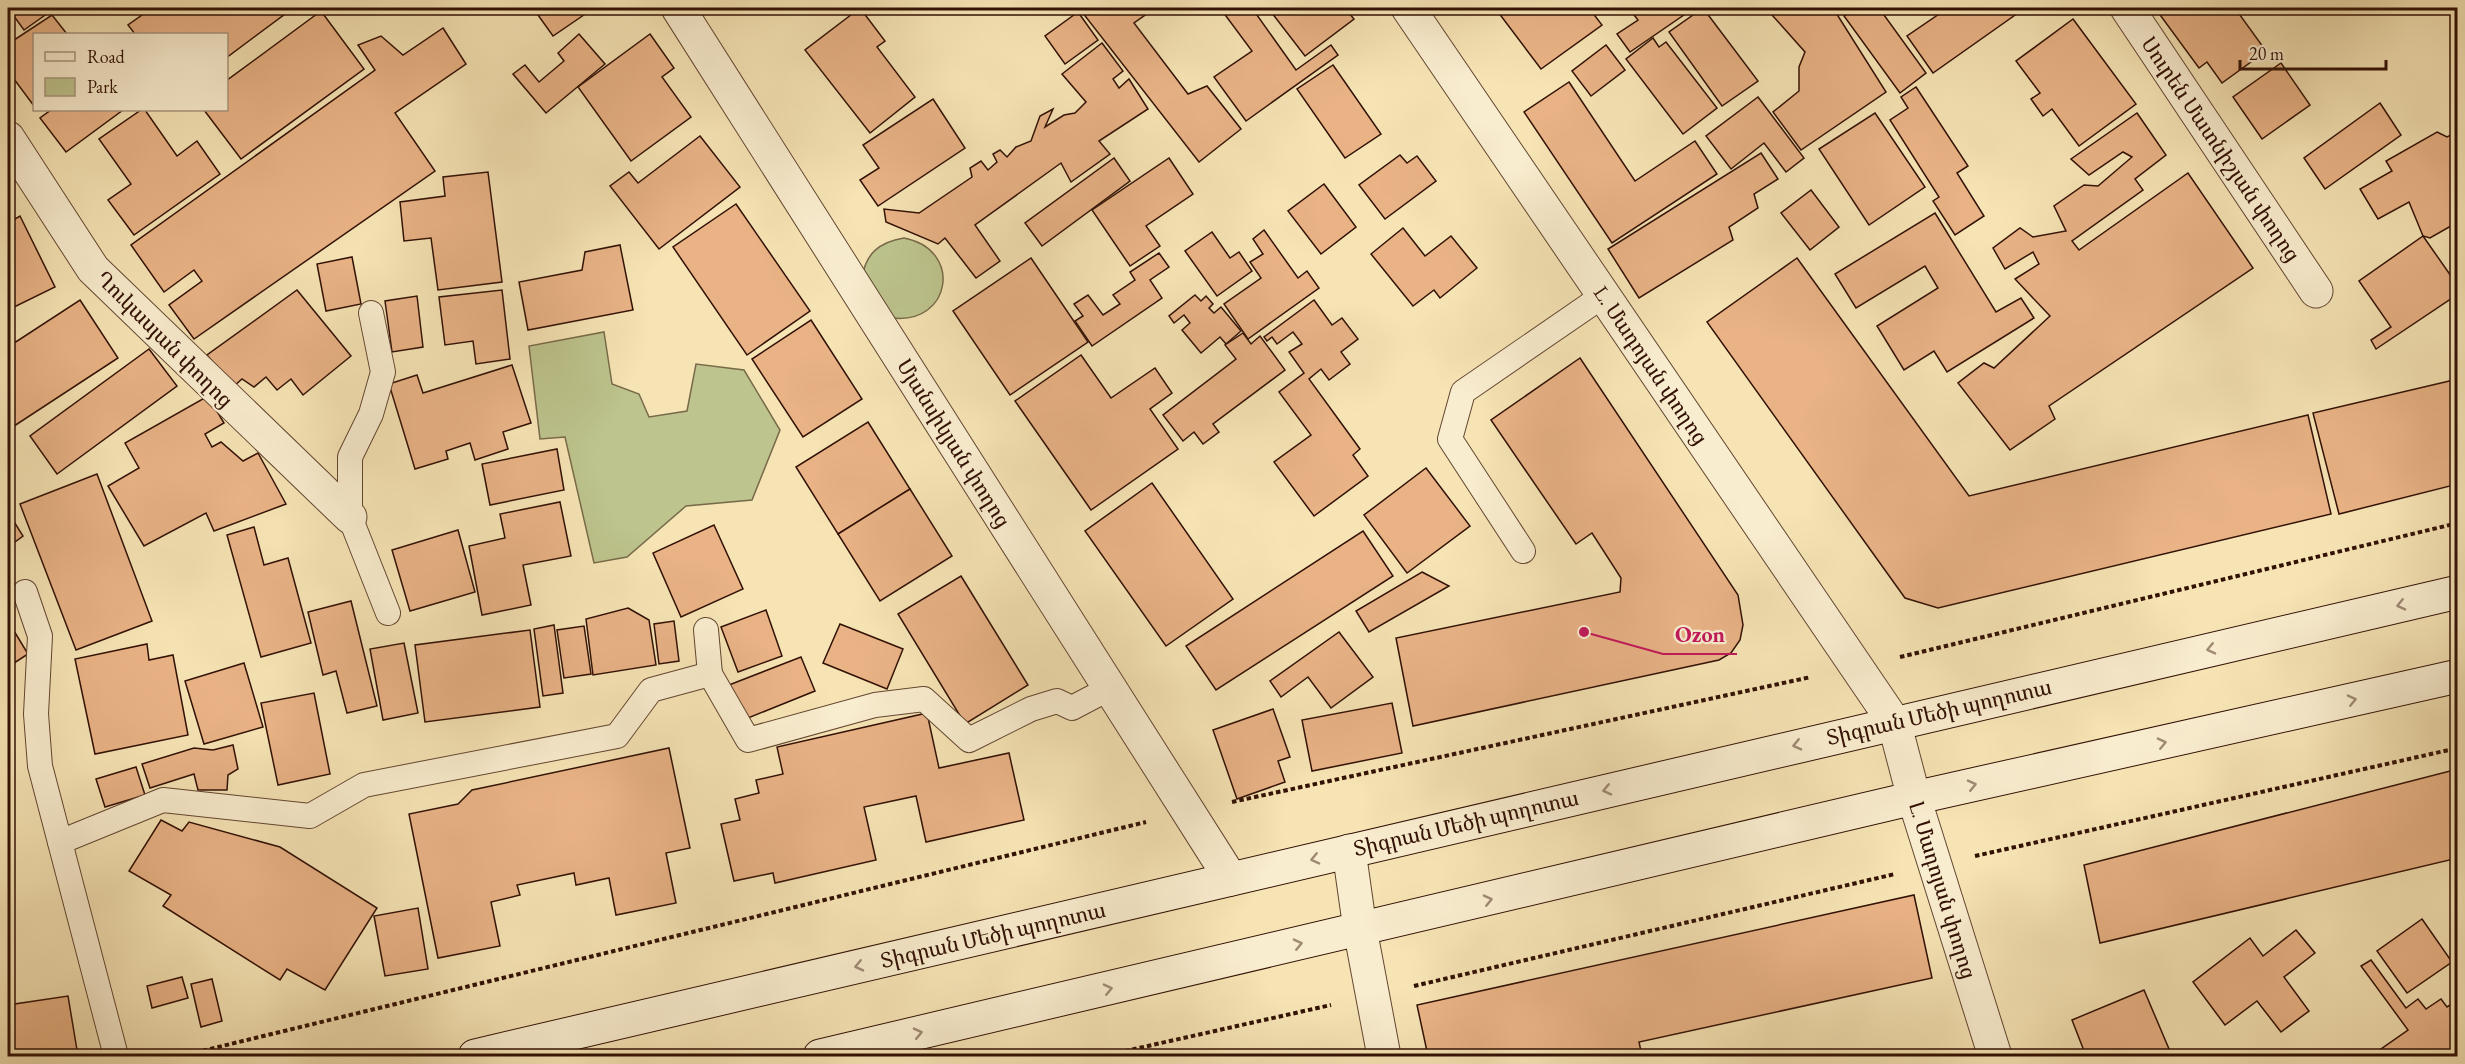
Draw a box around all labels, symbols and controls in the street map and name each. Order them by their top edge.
street label: Սուրեն Մատնիշյան փողոց [2135,31,2307,267]
legend [33,33,228,111]
scale bar [2240,33,2386,71]
text: 20 m [2249,42,2284,65]
text: Road [87,45,126,68]
text: Park [87,75,118,98]
street label: Ղուկասյան փողոց [91,265,239,413]
street label: L. Մադոյան փողոց [1588,280,1714,450]
street label: Մյանսիկյան փողոց [891,354,1017,532]
one-way arrow [2396,598,2406,611]
callout: Ozon [1663,614,1737,654]
text: Ozon [1675,620,1725,649]
one-way arrow [2206,642,2216,655]
street label: Տիգրան Մեծի պողոտա [1824,673,2054,751]
one-way arrow [2347,694,2357,707]
one-way arrow [2157,737,2167,750]
one-way arrow [1792,738,1802,751]
one-way arrow [1966,780,1976,793]
one-way arrow [1602,783,1612,796]
street label: Տիգրան Մեծի պողոտա [1351,784,1581,862]
street label: Լ. Մադոյան փողոց [1903,798,1983,982]
one-way arrow [1310,852,1320,865]
one-way arrow [1482,894,1492,907]
street label: Տիգրան Մեծի պողոտա [878,896,1108,974]
one-way arrow [1293,939,1303,952]
one-way arrow [855,959,865,972]
one-way arrow [1103,983,1113,996]
one-way arrow [913,1028,923,1041]

